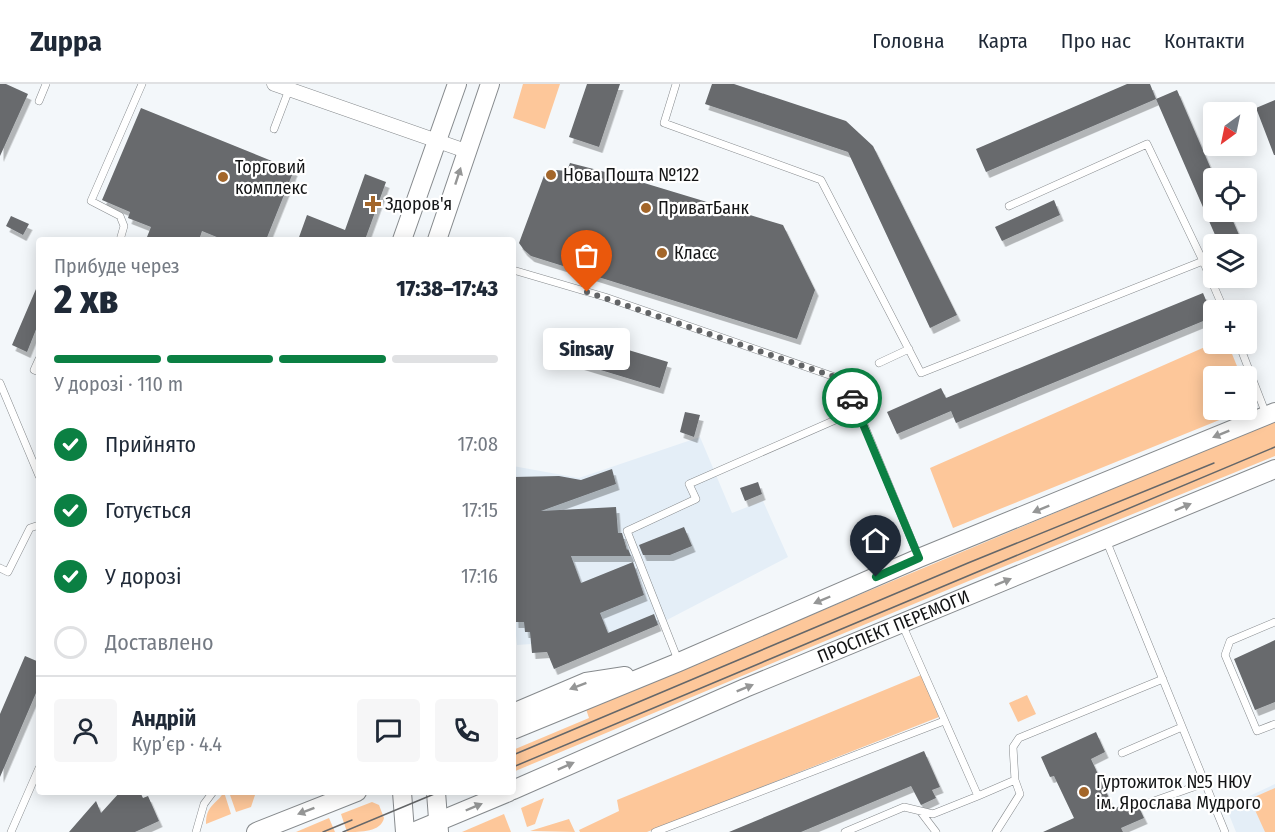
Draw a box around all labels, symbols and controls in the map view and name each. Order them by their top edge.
text: Zuppa [30,25,102,58]
text: Головна [872,28,945,54]
text: Карта [978,28,1028,54]
text: Про нас [1061,28,1131,54]
text: Контакти [1164,28,1245,54]
north arrow [1203,102,1257,156]
map controls [1203,102,1257,420]
place label: Торговий комплекс [235,156,308,199]
place label: Нова Пошта №122 [563,164,699,186]
one-way arrow [454,167,463,185]
marker: Нова Пошта №122 [544,168,558,182]
button: locate [1203,168,1257,222]
marker: Торговий комплекс [216,170,230,184]
place label: Здоров'я [385,193,452,215]
marker: Здоров'я [366,197,380,211]
place label: ПриватБанк [658,197,750,219]
marker: ПриватБанк [639,201,653,215]
pin [561,230,612,292]
button: layers [1203,234,1257,288]
icon: bag [570,239,603,272]
place label: Класс [674,242,717,264]
marker: Класс [655,246,669,260]
text: Прибуде через [54,254,180,278]
text: 17:38–17:43 [396,275,498,302]
text: 2 хв [54,277,118,323]
button: + [1203,300,1257,354]
callout: Sinsay [544,328,630,370]
text: Sinsay [559,337,614,361]
button: − [1203,366,1257,420]
courier [822,368,882,428]
text: У дорозі · 110 m [54,372,183,396]
icon: car [836,382,869,415]
icon: check [54,428,87,461]
one-way arrow [1212,430,1230,439]
text: Прийнято [105,431,196,458]
text: 17:08 [457,432,498,456]
icon: check [54,494,87,527]
text: Готується [105,497,192,524]
text: 17:15 [462,498,498,522]
one-way arrow [1174,502,1192,511]
one-way arrow [1031,504,1049,514]
pin [850,515,901,577]
icon: home [859,524,892,557]
icon: check [54,560,87,593]
text: У дорозі [105,563,182,590]
text: 17:16 [461,564,498,588]
one-way arrow [994,577,1012,586]
street label: ПРОСПЕКТ ПЕРЕМОГИ [814,585,973,668]
one-way arrow [813,595,831,605]
text: Доставлено [105,629,214,656]
one-way arrow [569,681,587,691]
one-way arrow [736,683,754,692]
button: person [54,699,117,762]
button: chat [357,699,420,762]
button: phone [435,699,498,762]
text: Андрій [132,705,196,732]
text: Кур’єр · 4.4 [132,732,222,756]
one-way arrow [558,762,575,771]
place label: Гуртожиток №5 НЮУ ім. Ярослава Мудрого [1096,771,1261,814]
marker: Гуртожиток №5 НЮУ ім. Ярослава Мудрого [1077,785,1091,799]
one-way arrow [465,802,483,812]
one-way arrow [297,807,315,817]

